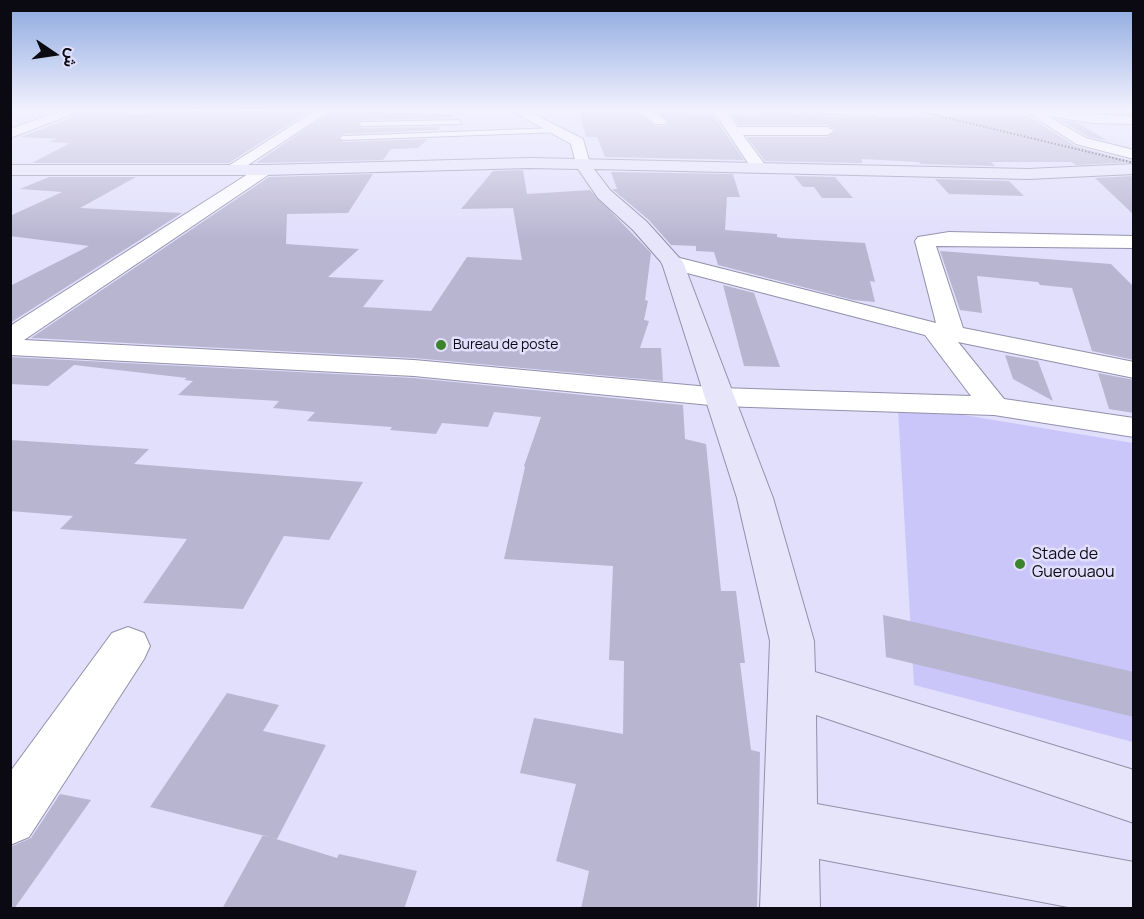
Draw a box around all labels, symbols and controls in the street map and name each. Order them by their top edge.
north arrow [24,24,84,84]
text: ش [59,46,84,70]
place label: Bureau de poste [453,337,558,353]
marker: Bureau de poste [434,338,448,352]
place label: Stade de Guerouaou [1032,545,1115,583]
marker: Stade de Guerouaou [1013,557,1027,571]

